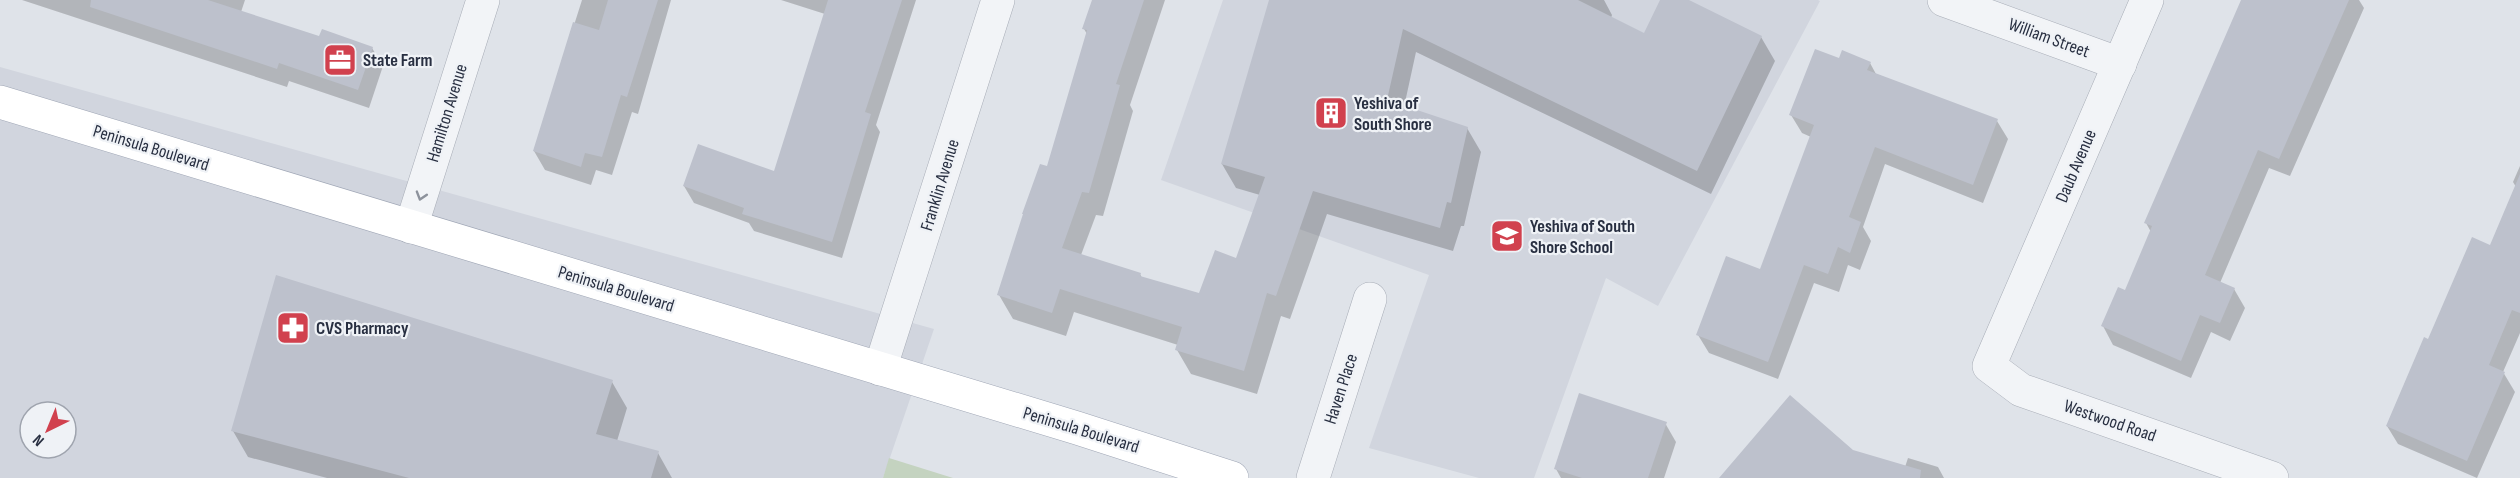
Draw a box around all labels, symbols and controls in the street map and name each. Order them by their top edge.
street label: William Street [2006,14,2093,63]
office icon: State Farm [322,42,358,78]
place label: State Farm [363,50,433,71]
street label: Hamilton Avenue [422,61,472,165]
place label: Yeshiva of South Shore [1354,93,1432,135]
building icon: Yeshiva of South Shore [1313,95,1349,131]
street label: Peninsula Boulevard [90,120,212,176]
street label: Daub Avenue [2051,126,2101,206]
street label: Franklin Avenue [916,137,964,233]
one-way arrow [416,190,428,201]
place label: Yeshiva of South Shore School [1530,216,1635,258]
school or university icon: Yeshiva of South Shore School [1489,218,1525,254]
street label: Peninsula Boulevard [555,261,677,317]
pharmacy icon: CVS Pharmacy [275,310,311,346]
place label: CVS Pharmacy [316,318,409,339]
street label: Haven Place [1320,351,1362,427]
street label: Westwood Road [2061,395,2159,447]
north arrow [18,400,78,460]
street label: Peninsula Boulevard [1020,402,1142,458]
text: N [29,430,48,450]

